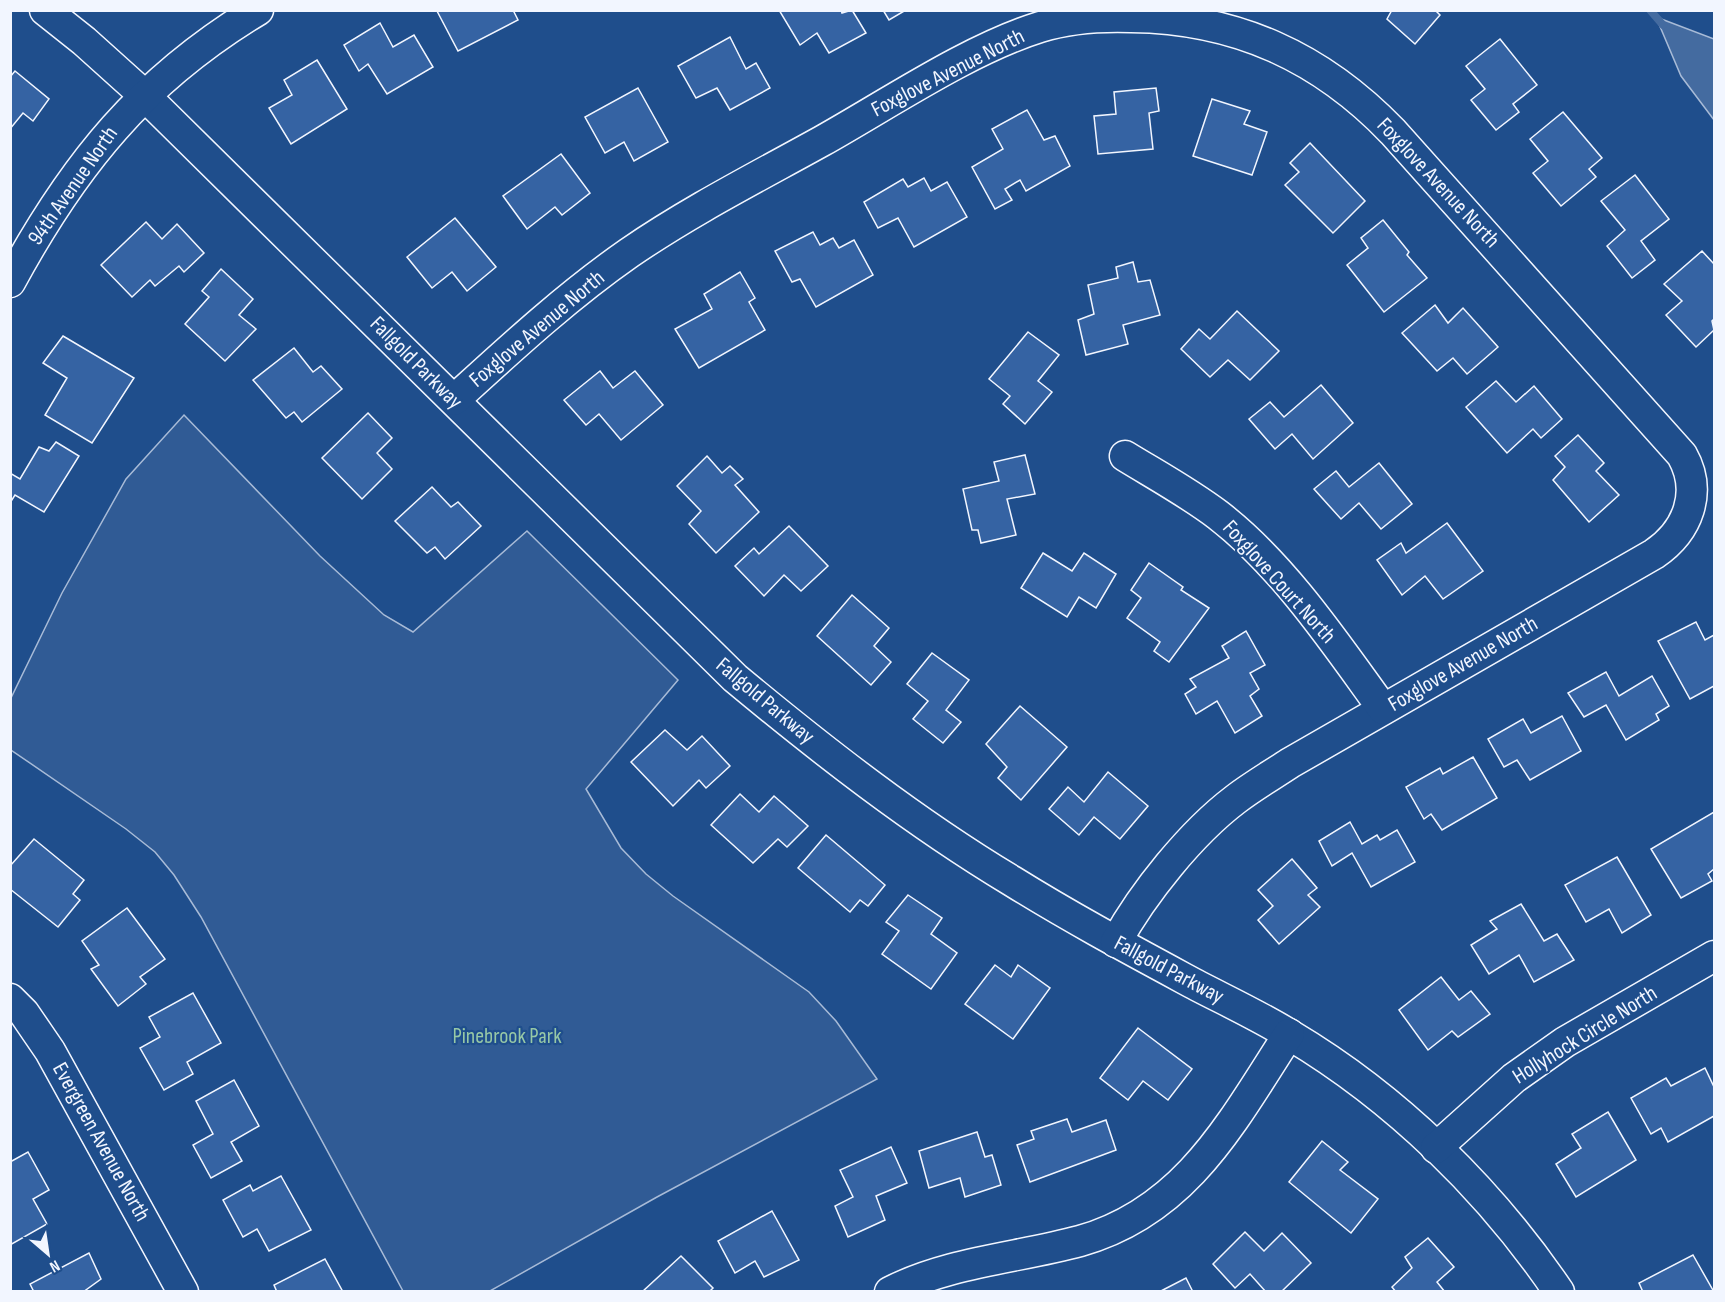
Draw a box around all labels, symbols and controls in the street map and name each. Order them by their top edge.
street label: Foxglove Avenue North [867,23,1029,123]
street label: Foxglove Avenue North [1371,112,1505,254]
street label: 94th Avenue North [22,121,124,251]
street label: Foxglove Avenue North [464,265,610,393]
street label: Fallgold Parkway [364,311,468,415]
street label: Foxglove Court North [1217,515,1341,649]
street label: Foxglove Avenue North [1383,610,1543,718]
street label: Fallgold Parkway [710,652,820,750]
street label: Fallgold Parkway [1110,930,1229,1010]
street label: Hollyhock Circle North [1508,980,1662,1090]
park label: Pinebrook Park [452,1023,562,1050]
street label: Evergreen Avenue North [46,1058,156,1226]
north arrow [18,1224,78,1284]
text: N [46,1255,63,1276]

